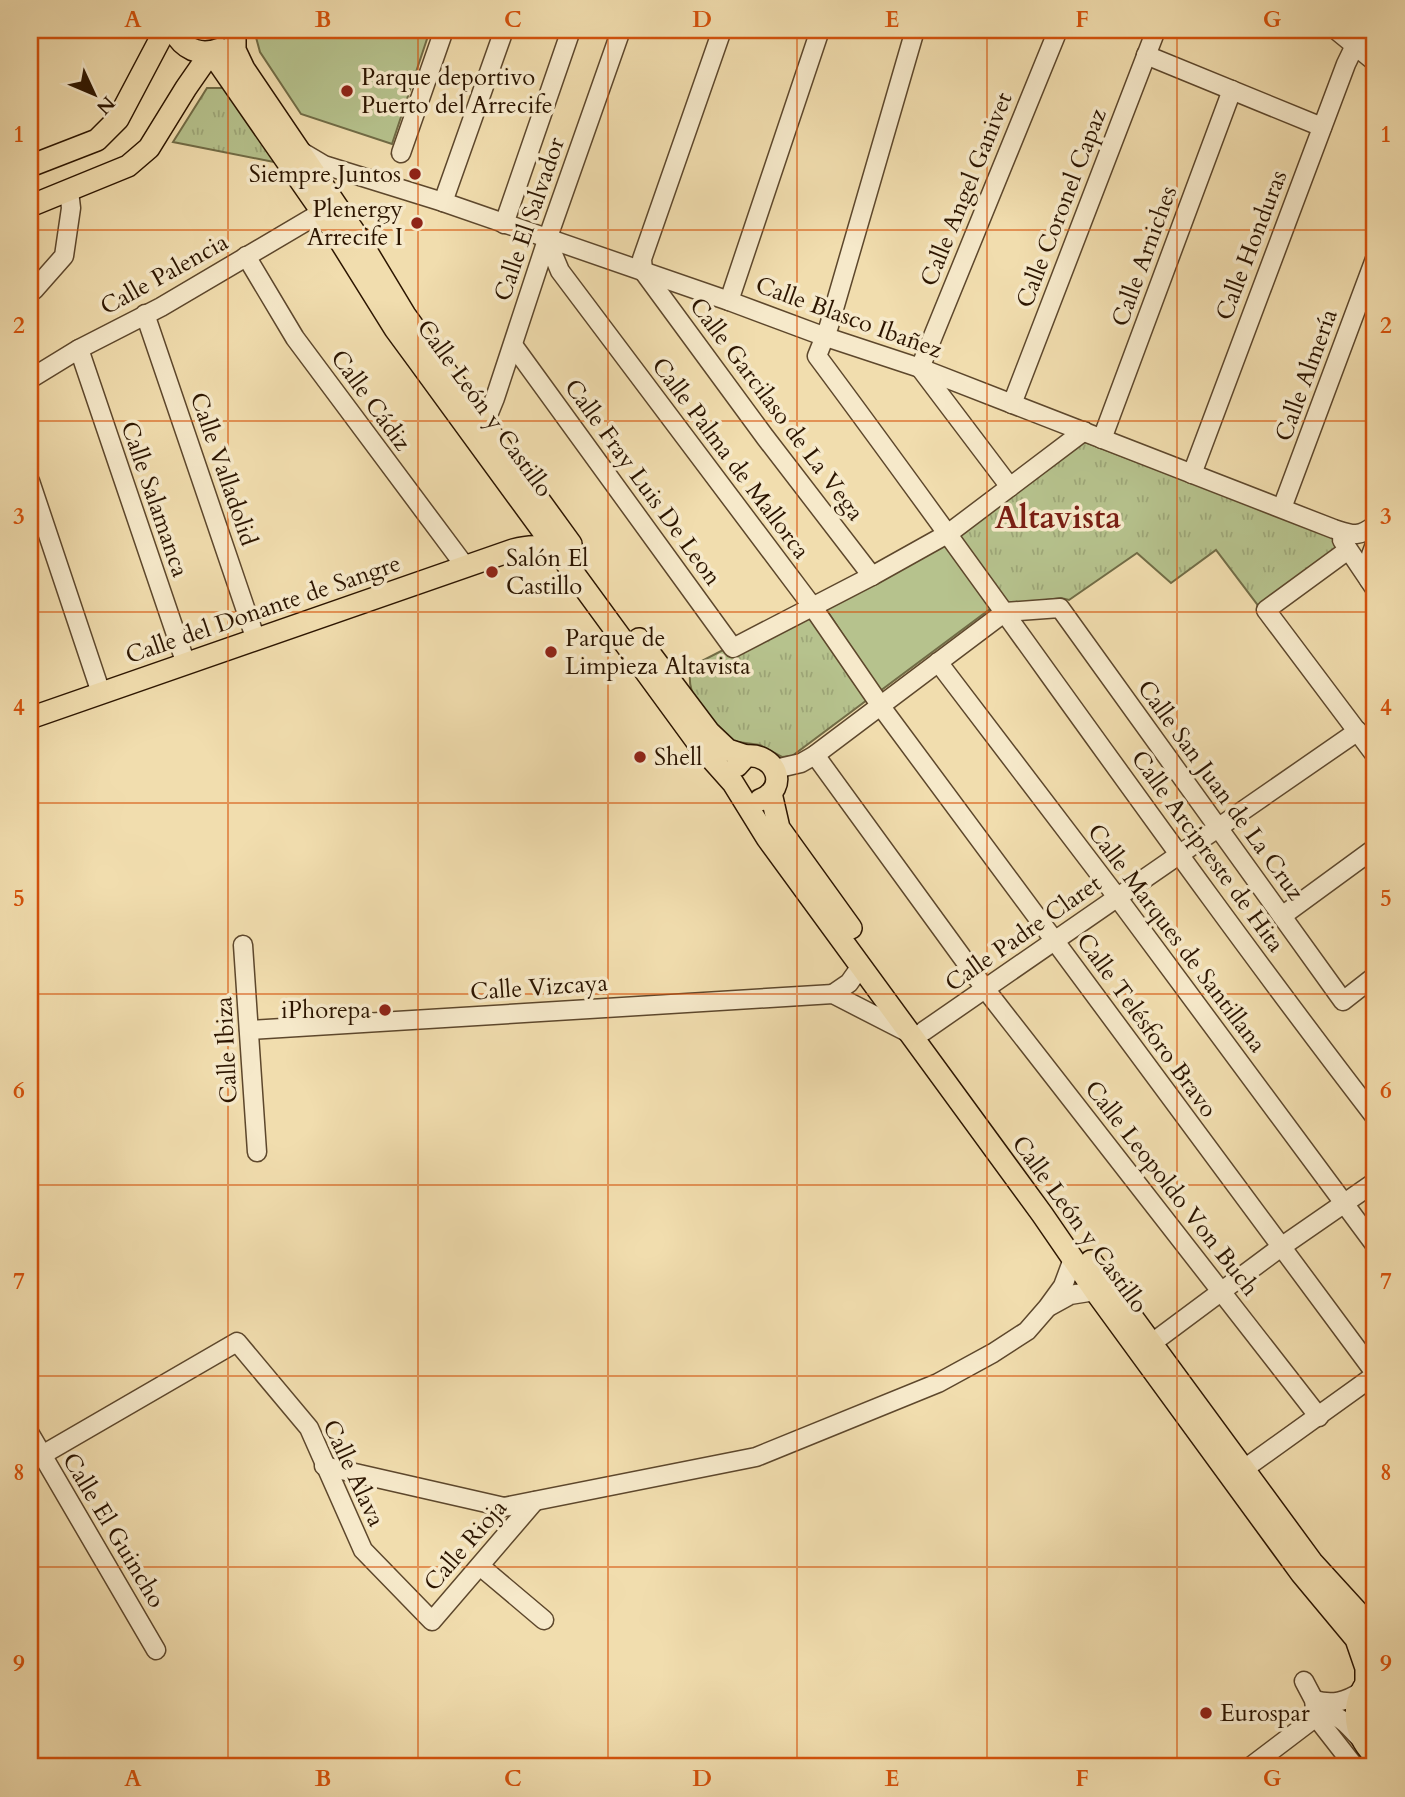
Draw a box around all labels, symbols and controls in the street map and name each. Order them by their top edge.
text: A [124,4,142,35]
text: B [315,4,331,35]
text: C [504,4,522,35]
text: D [692,4,712,35]
text: E [885,4,899,35]
text: F [1075,4,1089,35]
text: G [1263,4,1282,35]
north arrow [60,60,130,130]
place label: Parque deportivo Puerto del Arrecife [361,61,553,122]
marker: Parque deportivo Puerto del Arrecife [339,83,355,99]
street label: Calle Angel Ganivet [913,87,1021,291]
text: N [90,90,121,120]
street label: Calle Coronel Capaz [1008,104,1115,313]
text: 1 [13,119,25,150]
text: 1 [1380,119,1392,150]
street label: Calle El Salvador [486,133,573,305]
place label: Siempre Juntos [249,158,401,191]
street label: Calle Honduras [1208,165,1295,325]
marker: Siempre Juntos [407,166,423,182]
street label: Calle Arniches [1104,181,1185,331]
place label: Plenergy Arrecife I [307,193,403,254]
marker: Plenergy Arrecife I [409,215,425,231]
street label: Calle Palencia [94,225,235,323]
street label: Calle Blasco Ibañez [751,268,947,367]
street label: Calle Garcilaso de La Vega [682,291,872,528]
street label: Calle Almería [1267,304,1346,446]
text: 2 [13,310,25,341]
text: 2 [1380,310,1392,341]
street label: Calle León y Castillo [409,313,560,504]
street label: Calle Cádiz [323,343,419,458]
street label: Calle Palma de Mallorca [644,351,818,566]
street label: Calle Fray Luis De Leon [556,372,729,593]
street label: Calle Valladolid [182,388,265,551]
street label: Calle Salamanca [112,417,197,582]
district label: Altavista [995,496,1121,540]
text: 3 [13,501,25,532]
text: 3 [1380,501,1392,532]
place label: Salón El Castillo [506,542,588,603]
street label: Calle del Donante de Sangre [121,547,405,672]
marker: Salón El Castillo [484,564,500,580]
place label: Parque de Limpieza Altavista [565,622,751,683]
marker: Parque de Limpieza Altavista [543,644,559,660]
street label: Calle San Juan de La Cruz [1129,673,1312,907]
text: 4 [13,692,25,723]
text: 4 [1380,692,1392,723]
place label: Shell [654,741,702,774]
street label: Calle Arcipreste de Hita [1123,744,1292,959]
marker: Shell [632,749,648,765]
street label: Calle Marques de Santillana [1080,817,1274,1060]
street label: Calle Padre Claret [939,867,1108,1000]
text: 5 [13,883,25,914]
text: 5 [1380,883,1392,914]
street label: Calle Telésforo Bravo [1068,926,1225,1124]
street label: Calle Vizcaya [469,966,610,1009]
place label: iPhorepa [281,994,372,1027]
street label: Calle Ibiza [207,995,246,1104]
marker: iPhorepa [377,1002,393,1018]
street label: Calle Leopoldo Von Buch [1077,1074,1266,1303]
text: 6 [13,1075,25,1106]
text: 6 [1380,1075,1392,1106]
street label: Calle León y Castillo [1004,1129,1155,1320]
text: 7 [13,1266,25,1297]
text: 7 [1380,1266,1392,1297]
street label: Calle Alava [314,1414,393,1533]
street label: Calle El Guincho [54,1447,173,1614]
text: 8 [13,1457,25,1488]
text: 8 [1380,1457,1392,1488]
street label: Calle Rioja [416,1492,515,1598]
text: 9 [13,1648,25,1679]
text: 9 [1380,1648,1392,1679]
place label: Eurospar [1220,1697,1310,1730]
marker: Eurospar [1198,1705,1214,1721]
text: A [124,1763,142,1794]
text: B [315,1763,331,1794]
text: C [504,1763,522,1794]
text: D [692,1763,712,1794]
text: E [885,1763,899,1794]
text: F [1075,1763,1089,1794]
text: G [1263,1763,1282,1794]

